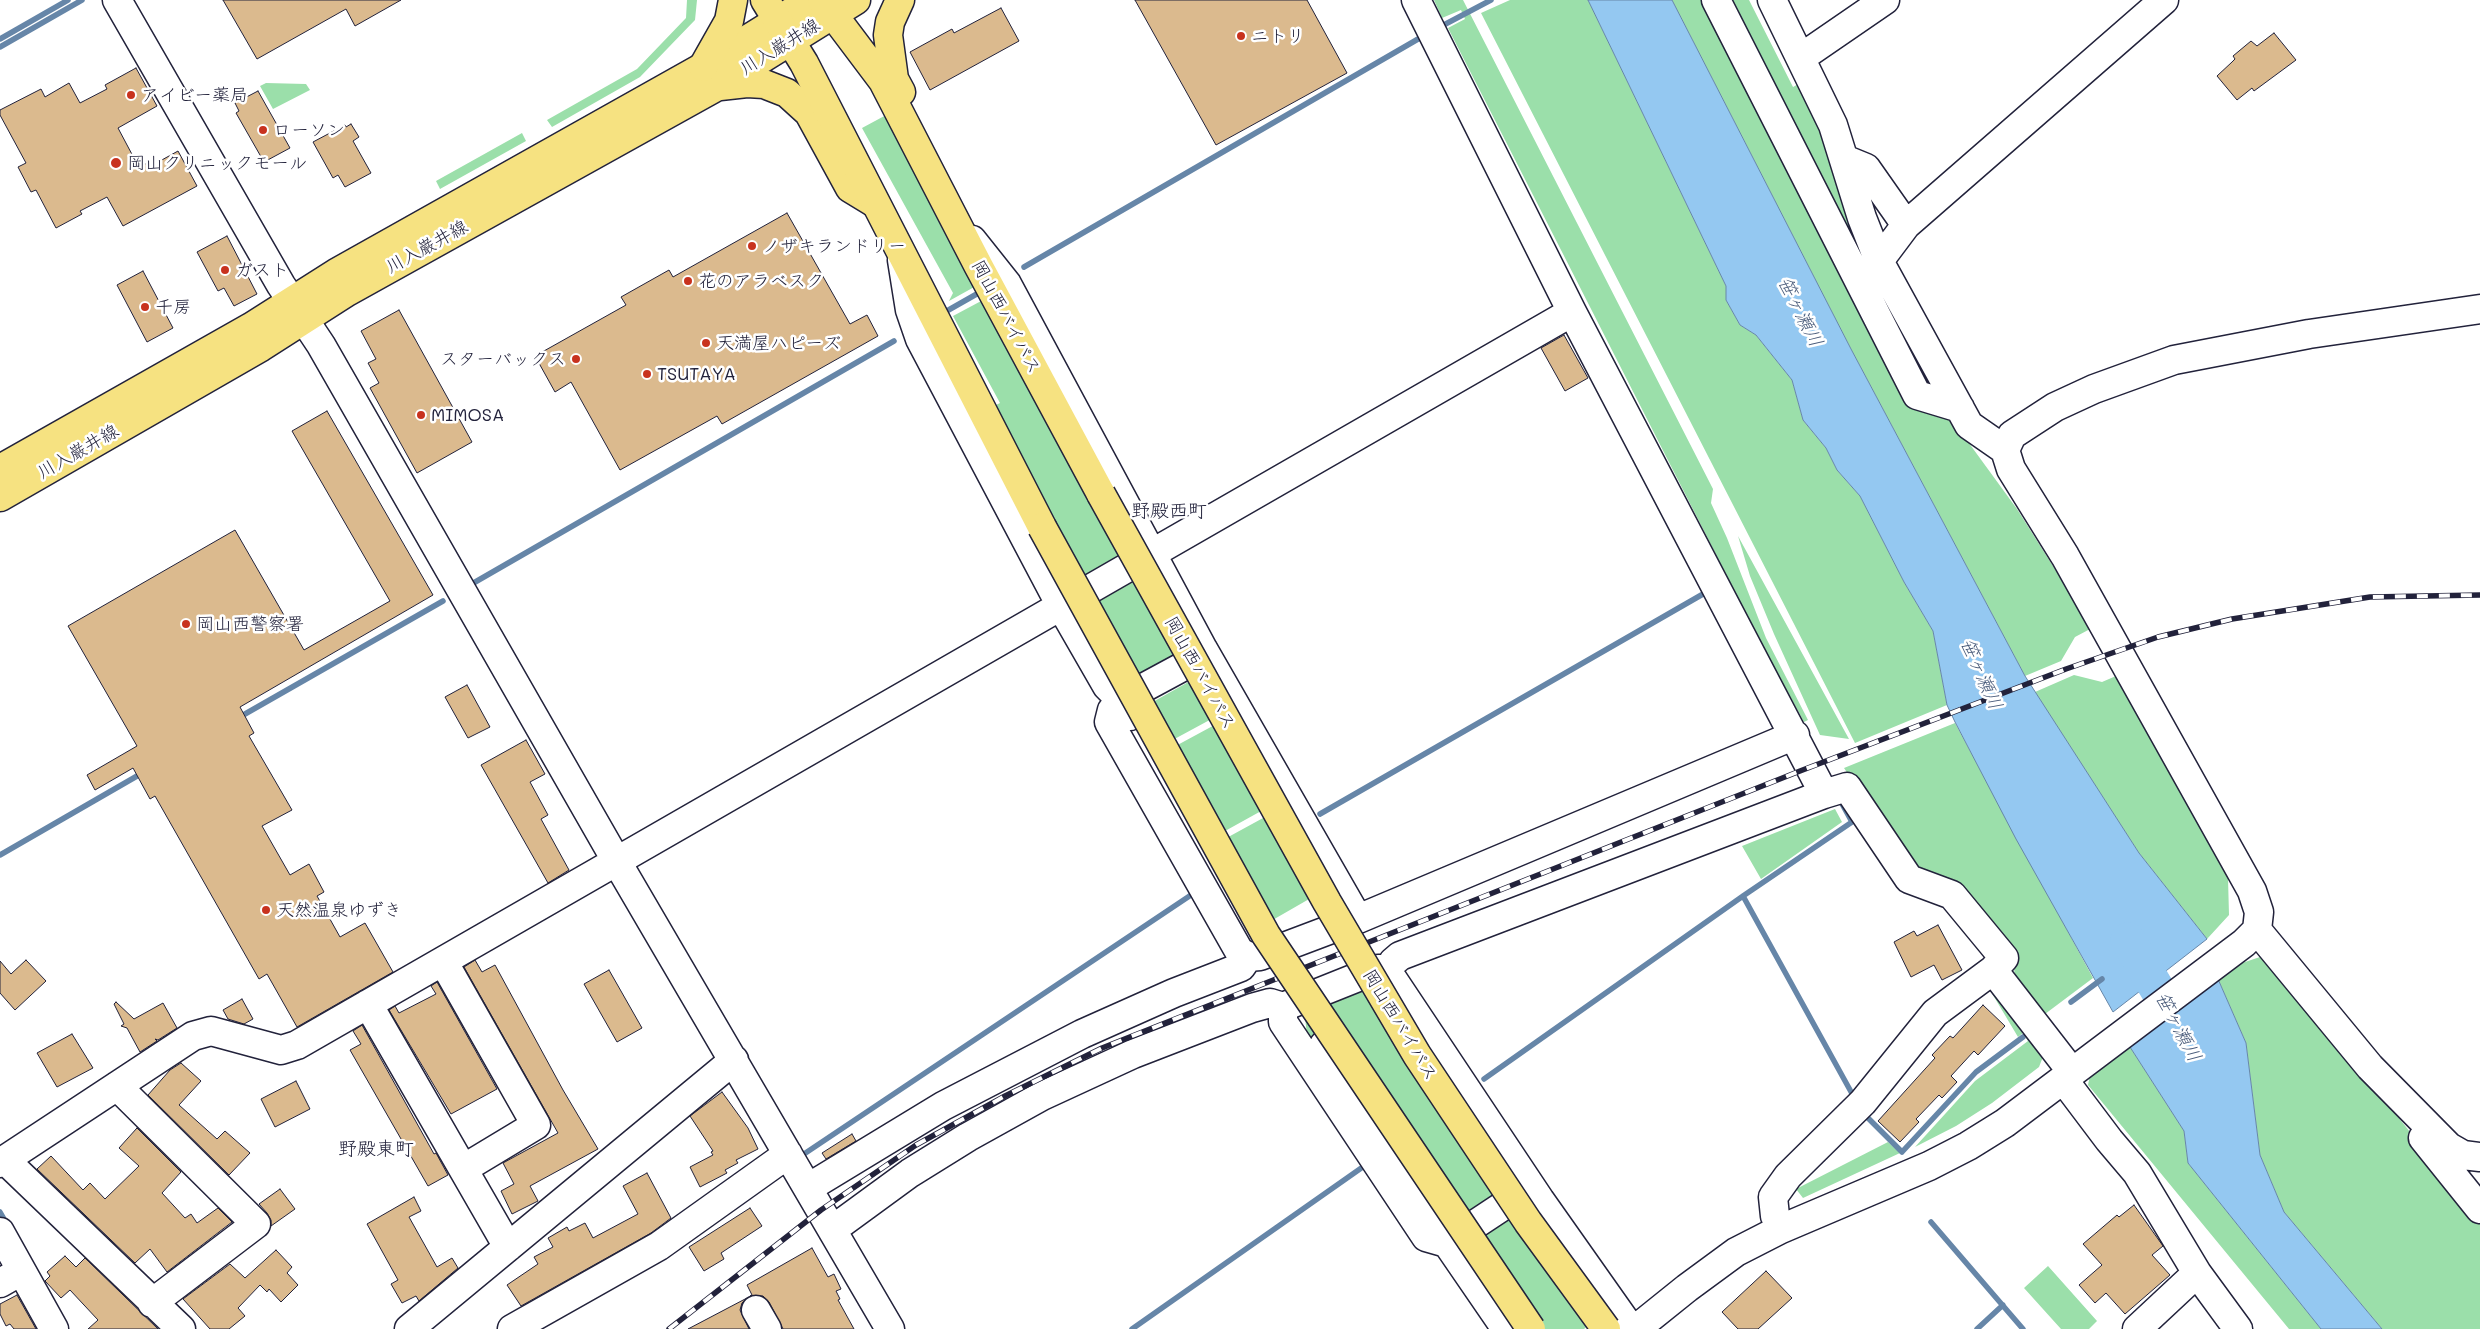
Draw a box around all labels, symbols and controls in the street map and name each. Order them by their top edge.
street label: 川入巌井線 [736,14,824,80]
place label: ニトリ [1251,25,1305,47]
marker: ニトリ [1235,30,1247,42]
place label: アイビー薬局 [141,84,248,106]
marker: アイビー薬局 [125,89,137,101]
place label: ローソン [273,119,345,141]
marker: ローソン [257,124,269,136]
place label: 岡山クリニックモール [127,152,307,174]
marker: 岡山クリニックモール [109,156,123,170]
street label: 川入巌井線 [382,216,472,278]
place label: ノザキランドリー [762,235,906,257]
marker: ノザキランドリー [746,240,758,252]
street label: 岡山西バイパス [967,256,1045,378]
place label: ガスト [235,259,289,281]
marker: ガスト [219,264,231,276]
place label: 花のアラベスク [698,270,824,292]
water label: 笹ヶ瀬川 [1773,273,1827,351]
marker: 花のアラベスク [682,275,694,287]
place label: 千房 [155,296,191,318]
marker: 千房 [139,301,151,313]
place label: 天満屋ハピーズ [716,332,841,354]
marker: 天満屋ハピーズ [700,337,712,349]
place label: スターバックス [440,348,566,370]
marker: スターバックス [570,353,582,365]
place label: TSUTAYA [657,363,736,385]
marker: TSUTAYA [641,368,653,380]
place label: MIMOSA [431,404,504,426]
marker: MIMOSA [415,409,427,421]
street label: 川入巌井線 [34,420,122,484]
district label: 野殿西町 [1131,500,1207,522]
place label: 岡山西警察署 [196,613,304,635]
street label: 岡山西バイパス [1160,613,1240,733]
marker: 岡山西警察署 [180,618,192,630]
water label: 笹ヶ瀬川 [1955,635,2007,713]
place label: 天然温泉ゆずき [276,899,402,921]
marker: 天然温泉ゆずき [260,904,272,916]
street label: 岡山西バイパス [1358,965,1442,1085]
water label: 笹ヶ瀬川 [2150,988,2206,1066]
district label: 野殿東町 [338,1138,414,1160]

